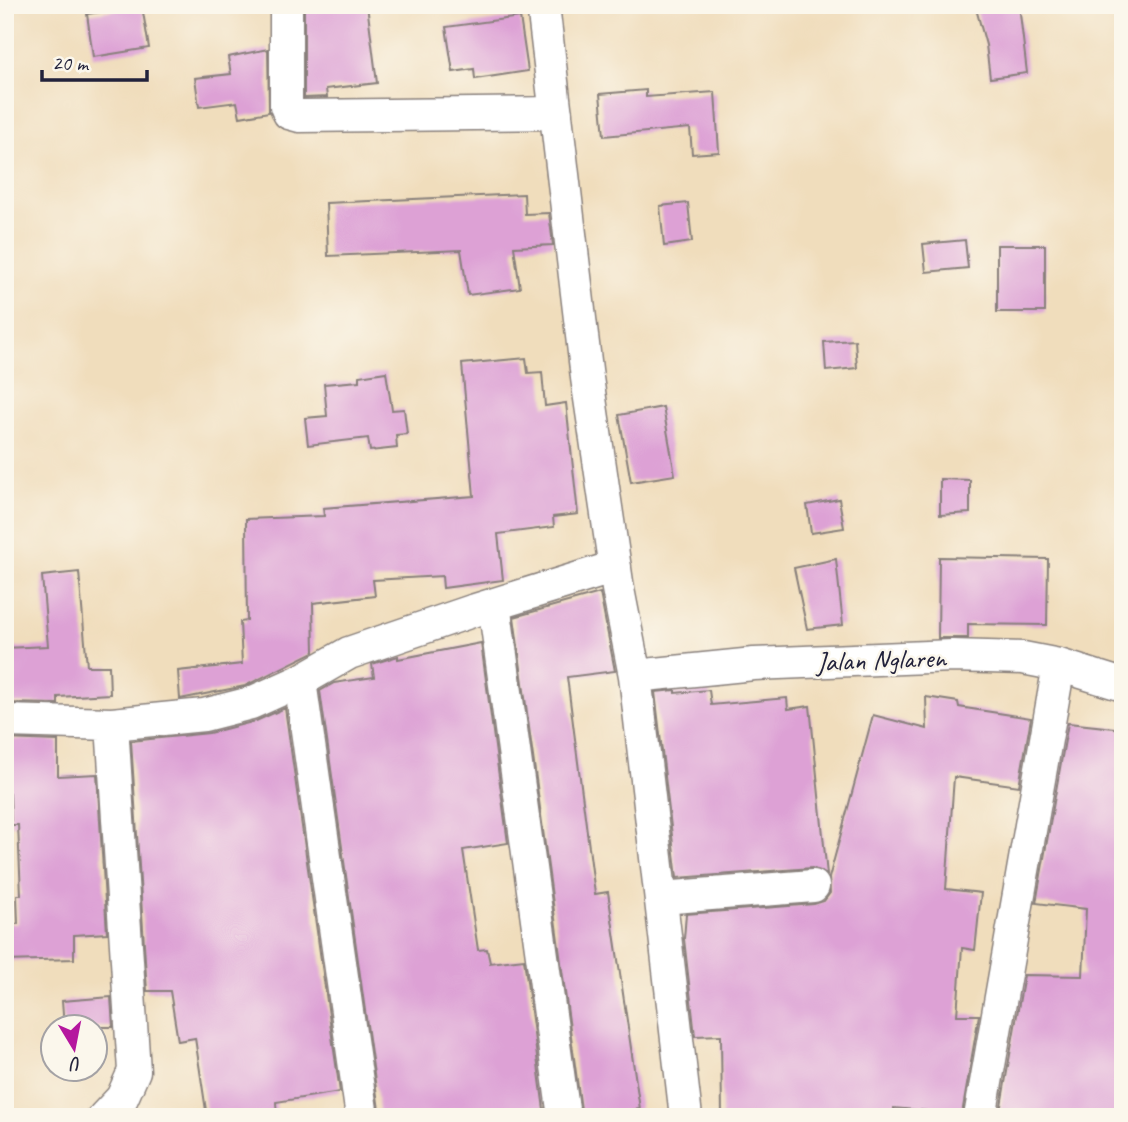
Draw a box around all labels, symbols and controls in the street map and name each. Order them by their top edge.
scale bar [42,38,147,82]
text: 20 m [52,50,90,76]
street label: Jalan Nglaren [814,640,948,679]
north arrow [38,1014,108,1084]
text: U [66,1051,83,1077]

